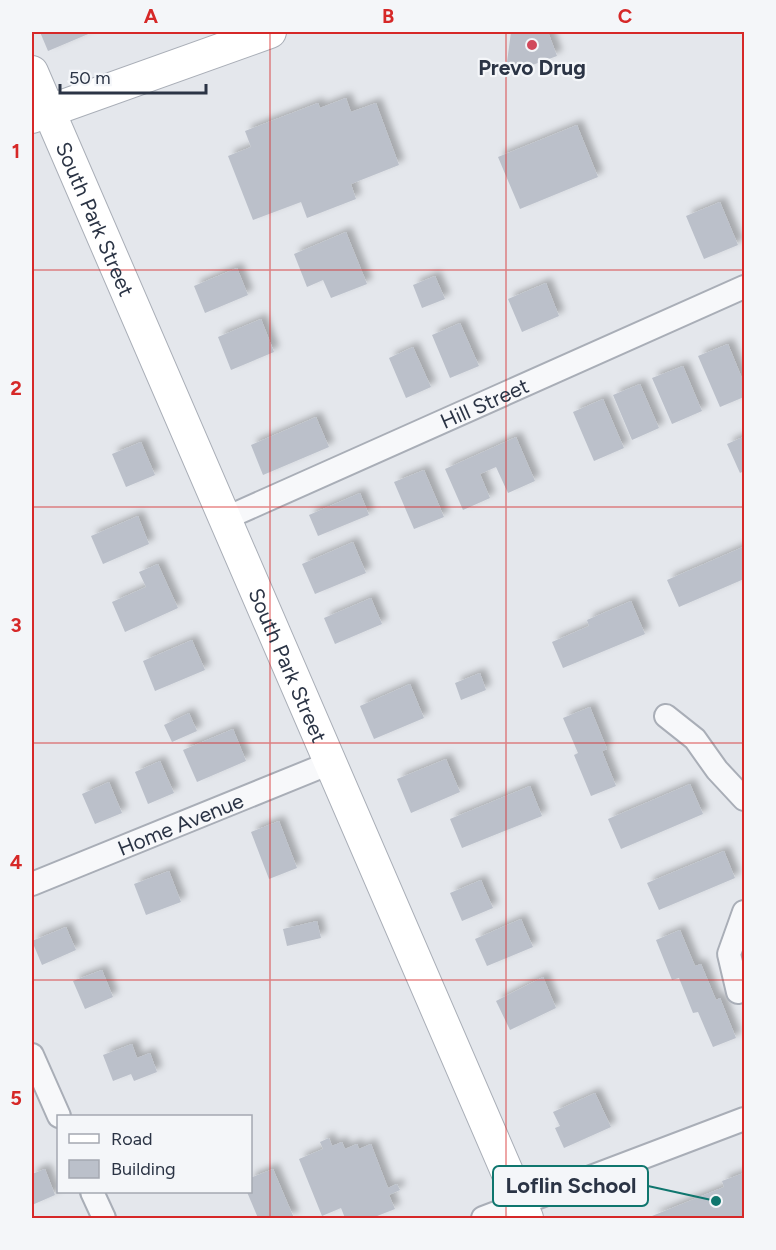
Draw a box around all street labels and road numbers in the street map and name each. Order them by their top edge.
street label: South Park Street [51,138,140,300]
street label: Hill Street [436,372,532,433]
street label: South Park Street [244,584,333,746]
street label: Home Avenue [114,787,247,861]

